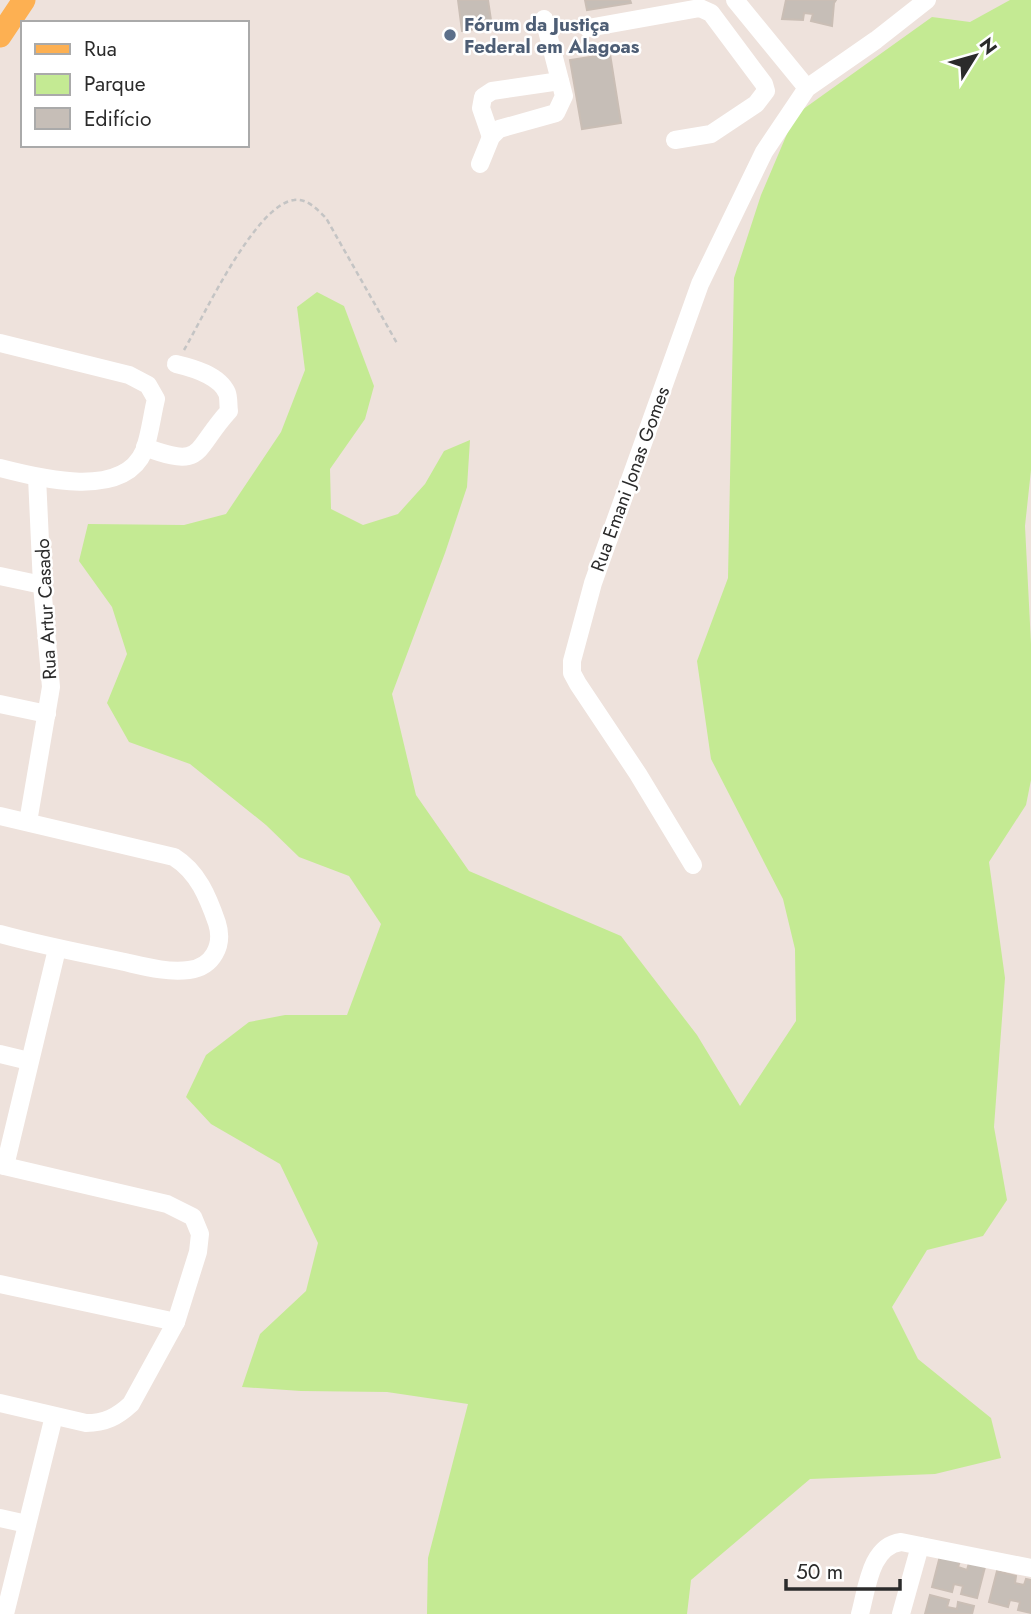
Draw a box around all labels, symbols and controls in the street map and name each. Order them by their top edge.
place label: Fórum da Justiça Federal em Alagoas [464,11,640,60]
legend [21,21,248,147]
north arrow [940,21,1010,91]
marker: Fórum da Justiça Federal em Alagoas [442,27,458,43]
text: N [973,32,1004,60]
text: Rua [84,34,117,64]
text: Parque [84,69,146,99]
text: Edifício [84,104,151,134]
street label: Rua Emani Jonas Gomes [584,382,676,575]
street label: Rua Artur Casado [29,538,63,680]
scale bar [786,1548,900,1592]
text: 50 m [796,1557,843,1587]

